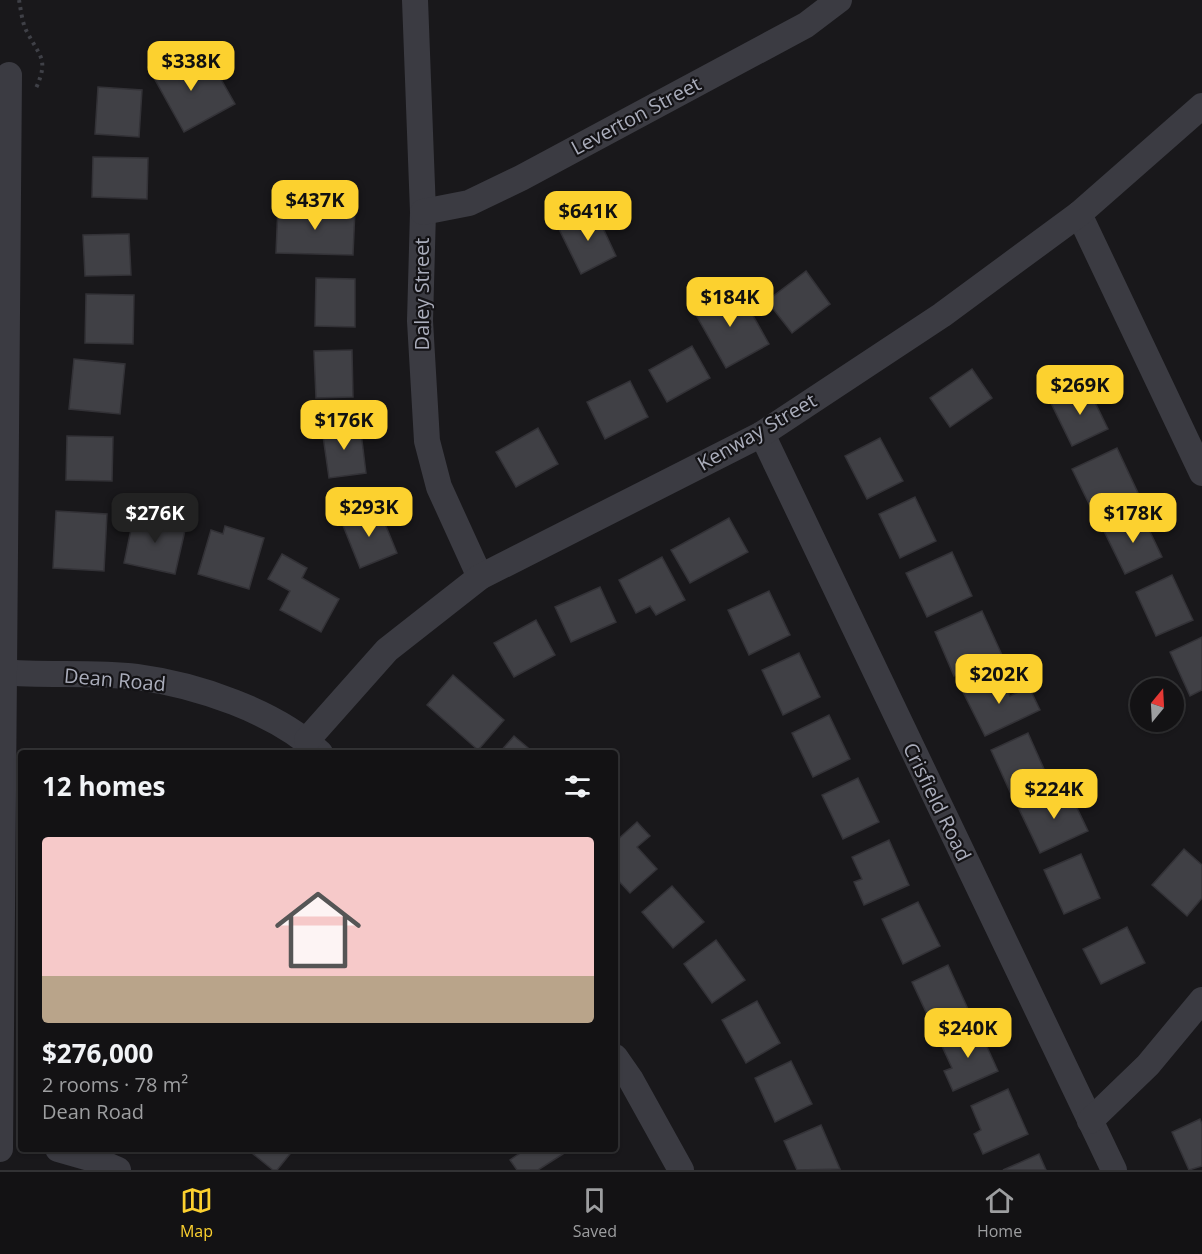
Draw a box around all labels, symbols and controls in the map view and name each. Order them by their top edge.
pin: $338K [149,41,233,92]
text: $338K [161,47,221,74]
street label: Leverton Street [566,70,705,161]
pin: $437K [273,180,357,231]
text: $437K [285,186,345,213]
pin: $641K [546,191,630,242]
text: $641K [558,197,618,224]
street label: Daley Street [408,238,435,350]
pin: $184K [688,277,772,328]
text: $184K [700,283,760,310]
pin: $269K [1038,365,1122,416]
text: $269K [1050,371,1110,398]
street label: Kenway Street [692,387,821,477]
pin: $176K [302,400,386,451]
text: $176K [314,406,374,433]
pin: $293K [327,487,411,538]
pin: $276K [113,493,197,544]
text: $293K [339,493,399,520]
pin: $178K [1091,493,1175,544]
text: $276K [125,499,185,526]
text: $178K [1103,499,1163,526]
pin: $202K [957,654,1041,705]
text: $202K [969,660,1029,687]
street label: Dean Road [63,662,167,697]
north arrow [1130,678,1184,732]
map controls [1130,678,1184,732]
street label: Crisfield Road [897,738,978,865]
text: 12 homes [42,768,166,804]
pin: $224K [1012,769,1096,820]
icon: filters [561,770,594,803]
text: $224K [1024,775,1084,802]
icon: home [264,876,372,984]
pin: $240K [926,1008,1010,1059]
text: $240K [938,1014,998,1041]
text: $276,000 [42,1035,153,1071]
text: 2 rooms · 78 m² [42,1071,188,1098]
text: Dean Road [42,1098,144,1125]
tab: Map [180,1184,213,1242]
tab: Saved [573,1184,617,1242]
tab: Home [977,1184,1022,1242]

